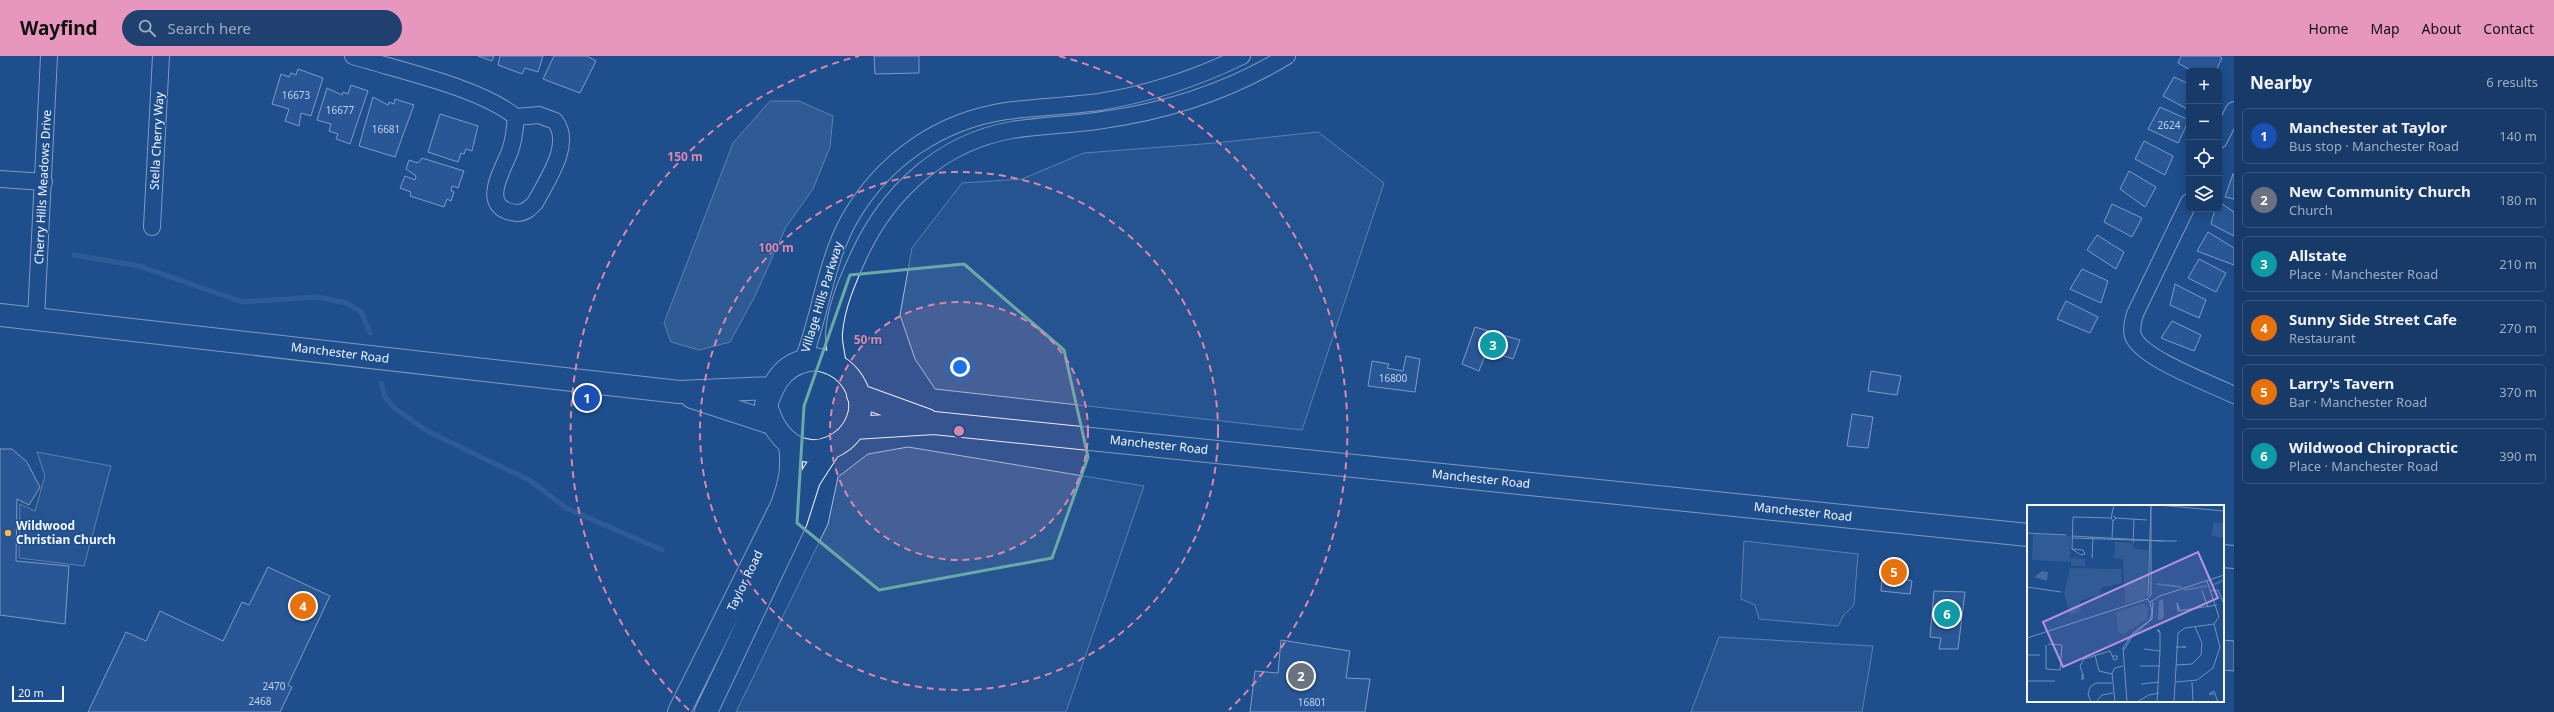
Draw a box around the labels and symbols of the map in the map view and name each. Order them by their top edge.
house number: 16673 [282,88,311,102]
street label: Stella Cherry Way [145,91,168,191]
house number: 16677 [326,103,355,117]
street label: Cherry Hills Meadows Drive [30,109,55,265]
house number: 2624 [2158,118,2181,132]
house number: 16681 [372,122,400,136]
text: 150 m [667,148,703,165]
street label: Village Hills Parkway [797,238,847,354]
text: 100 m [758,239,794,256]
pin: 3 [1480,330,1506,360]
text: 50 m [854,331,882,348]
street label: Manchester Road [290,338,390,367]
your location [950,357,970,377]
house number: 16800 [1379,371,1408,385]
pin: 1 [574,383,600,413]
centre of rings [952,424,966,438]
street label: Manchester Road [1109,431,1209,458]
street label: Manchester Road [1431,465,1531,492]
street label: Manchester Road [1753,498,1853,525]
inset map [2027,505,2224,702]
place label: Wildwood Christian Church [16,517,116,548]
marker: Wildwood Christian Church [3,528,13,538]
street label: Taylor Road [722,547,767,614]
pin: 5 [1881,557,1907,587]
pin: 4 [290,591,316,621]
pin: 6 [1934,599,1960,629]
pin: 2 [1288,661,1314,691]
house number: 2470 [263,679,286,693]
scale bar [12,684,64,703]
house number: 2468 [249,694,272,708]
house number: 16801 [1298,695,1326,709]

